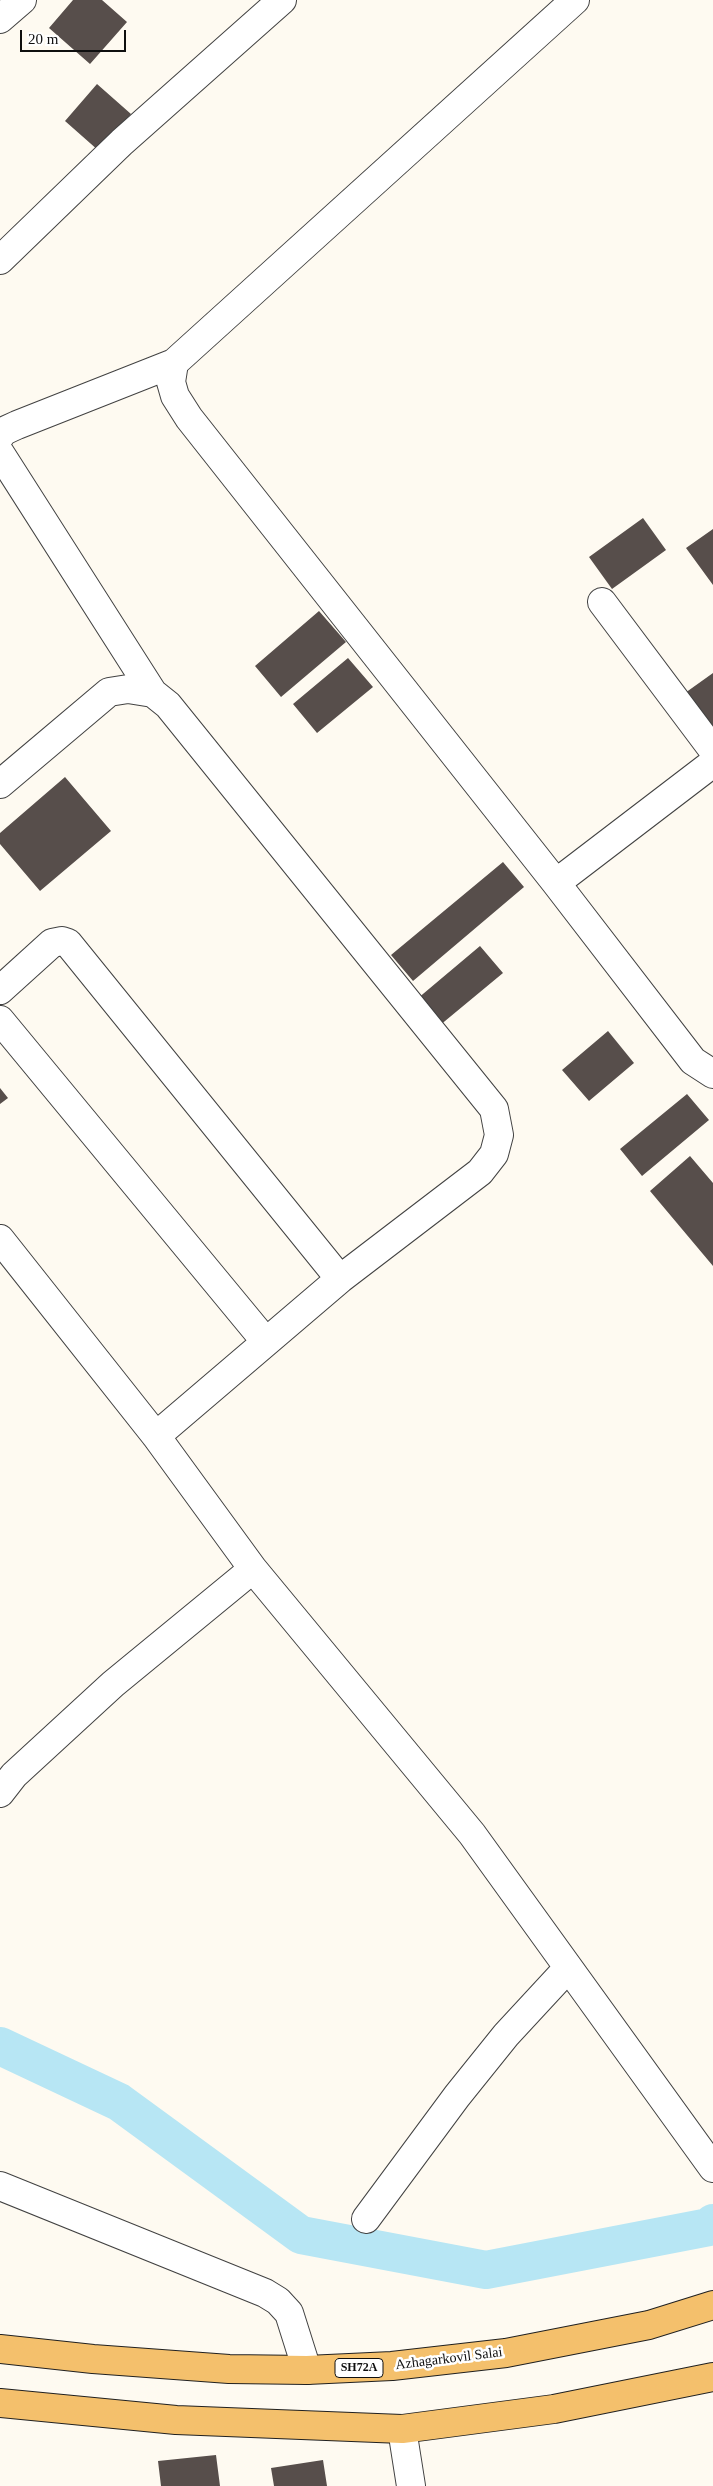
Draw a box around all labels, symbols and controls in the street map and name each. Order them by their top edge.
scale bar [22,20,129,52]
text: 20 m [28,31,58,47]
street label: Azhagarkovil Salai [395,2344,503,2374]
road number: SH72A [335,2358,383,2378]

